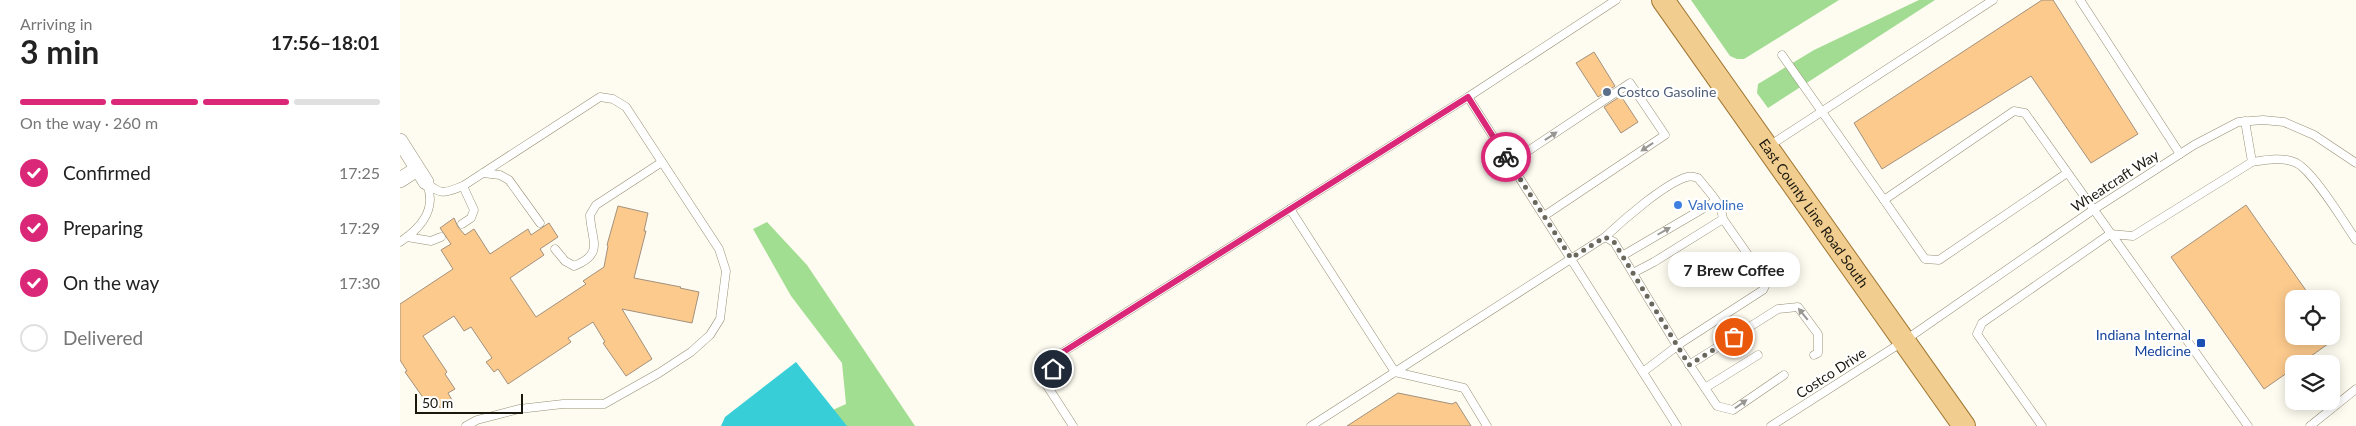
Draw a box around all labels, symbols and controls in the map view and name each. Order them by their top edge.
text: Arriving in [20,14,93,33]
text: 17:56–18:01 [271,31,380,54]
text: 3 min [20,32,99,71]
place label: Costco Gasoline [1617,83,1716,100]
marker: Costco Gasoline [1601,86,1613,98]
text: On the way · 260 m [20,113,158,132]
one-way arrow [1544,131,1557,141]
courier [1481,132,1531,182]
street label: East County Line Road South [1756,135,1872,291]
one-way arrow [1640,142,1654,152]
icon: bike [1492,143,1520,171]
street label: Wheatcraft Way [2068,146,2162,215]
icon: check [20,159,48,187]
text: Confirmed [63,161,151,184]
text: 17:25 [339,163,380,182]
place label: Valvoline [1688,196,1744,213]
marker: Valvoline [1672,199,1684,211]
icon: check [20,214,48,242]
text: Preparing [63,216,143,239]
text: 17:29 [339,218,380,237]
one-way arrow [1657,227,1672,235]
callout: 7 Brew Coffee [1668,252,1800,287]
text: 7 Brew Coffee [1683,260,1785,279]
icon: check [20,269,48,297]
text: On the way [63,271,159,294]
text: 17:30 [339,273,380,292]
map controls [2285,290,2340,410]
button: locate [2285,290,2340,345]
one-way arrow [1797,308,1808,321]
pin [1713,316,1755,358]
icon: bag [1720,323,1748,351]
text: Delivered [63,326,143,349]
place label: Indiana Internal Medicine [2096,326,2191,359]
marker: Indiana Internal Medicine [2195,337,2207,349]
street label: Costco Drive [1793,344,1869,401]
pin [1032,348,1074,390]
icon: home [1039,355,1067,383]
button: layers [2285,355,2340,410]
scale bar [415,391,522,414]
text: 50 m [422,394,453,411]
one-way arrow [1735,399,1748,409]

